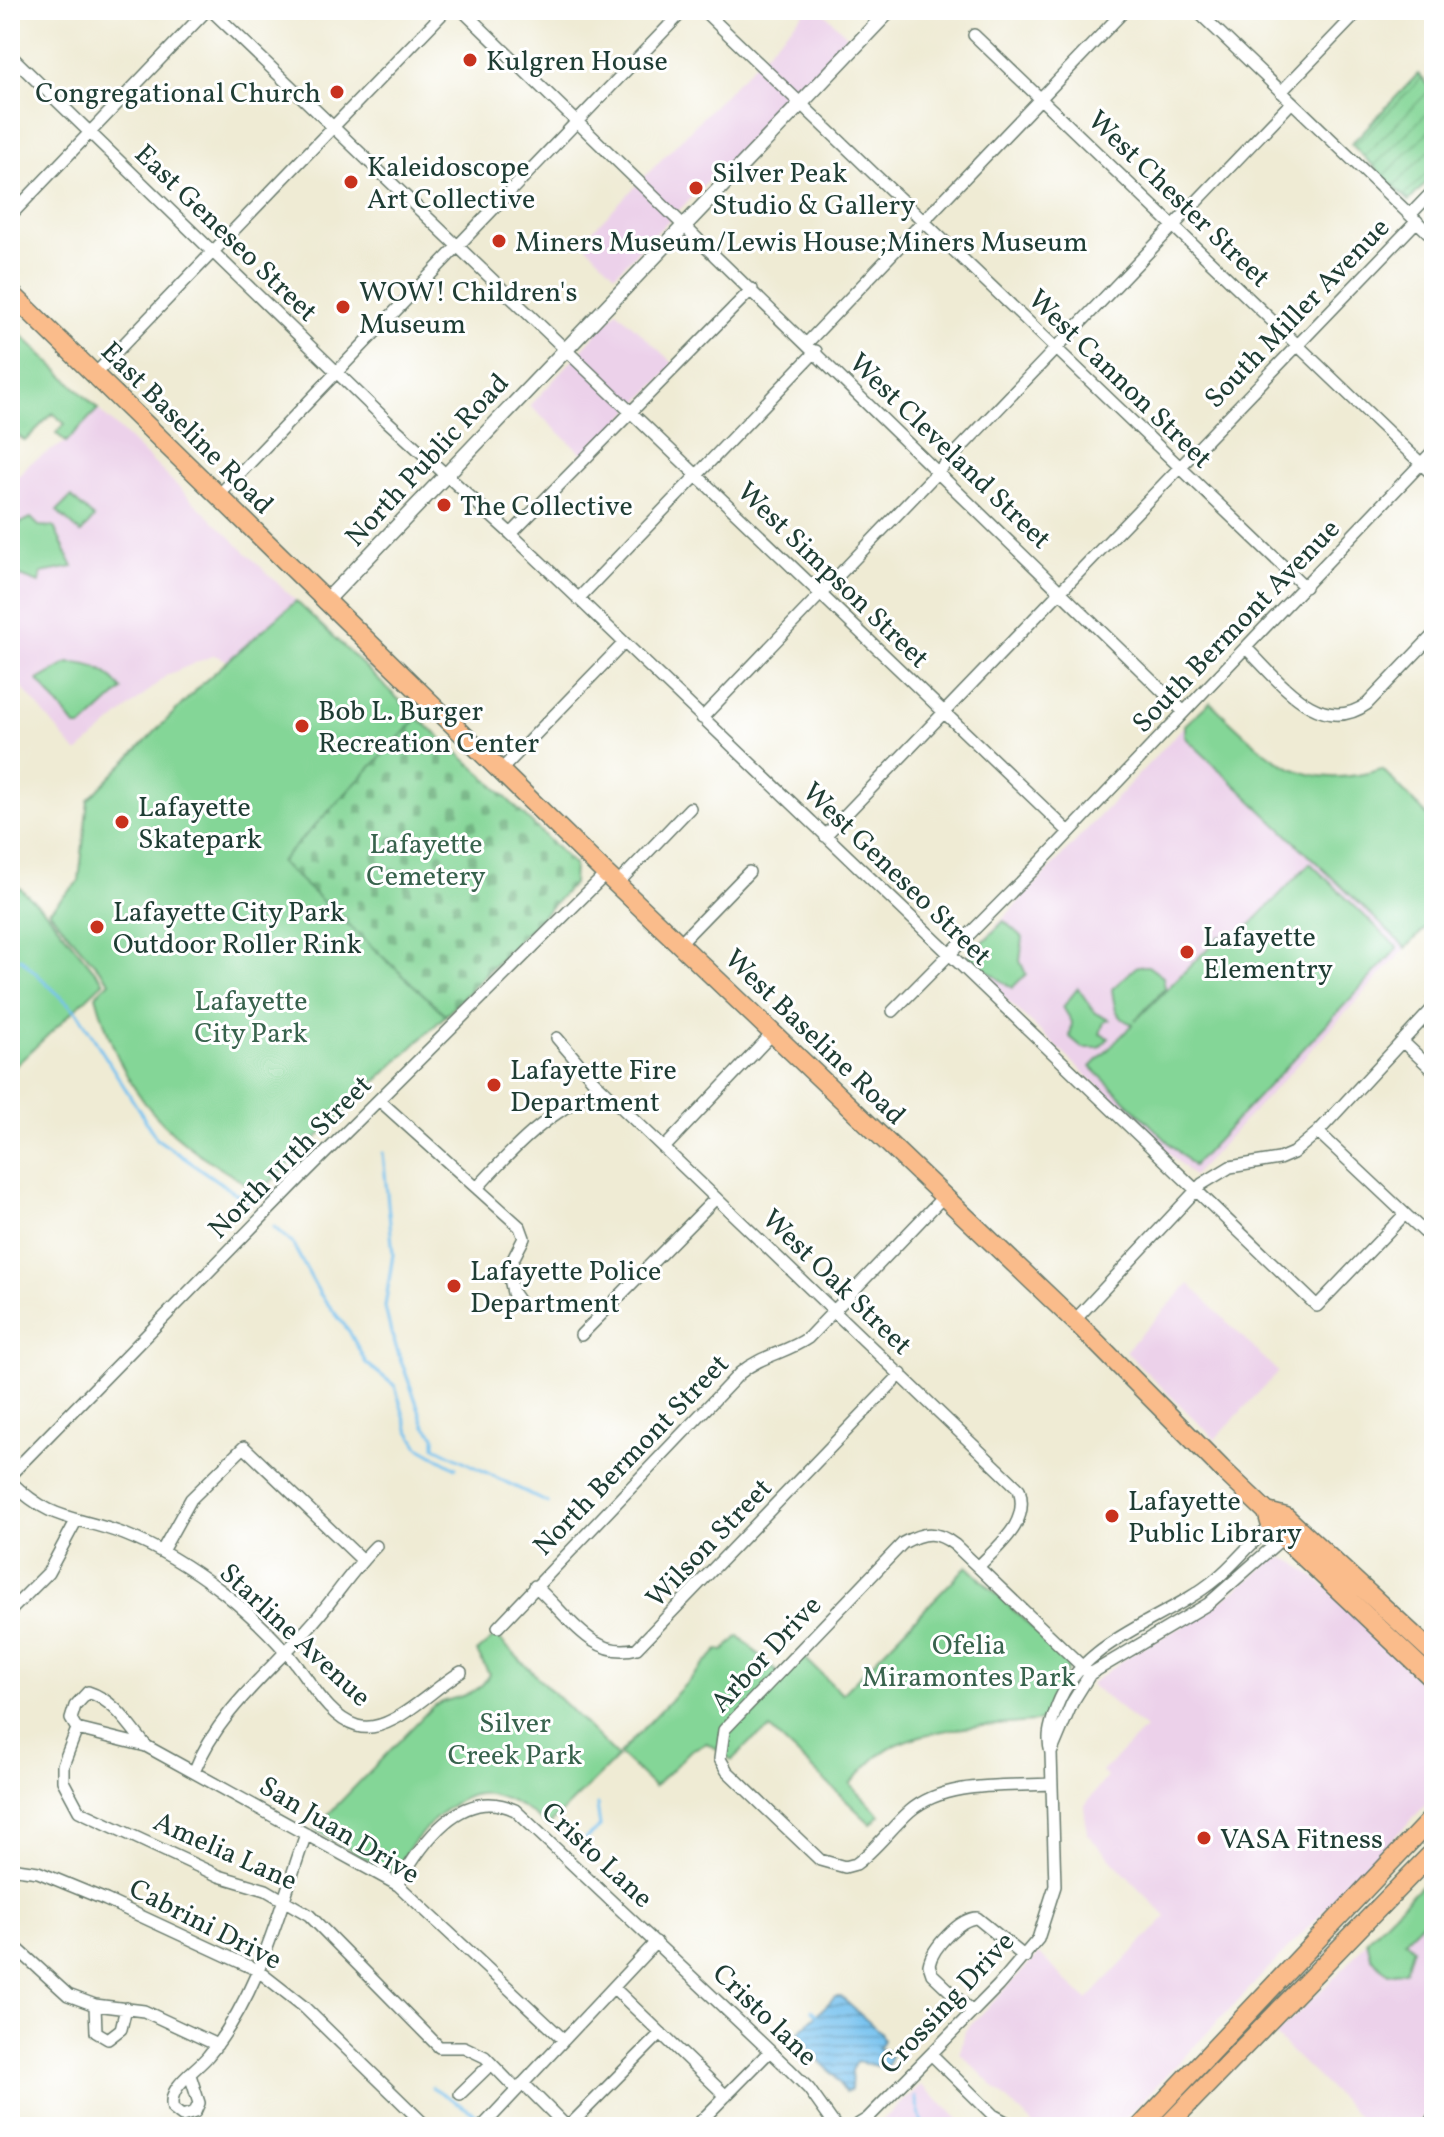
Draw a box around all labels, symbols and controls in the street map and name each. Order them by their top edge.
place label: Kulgren House [486,43,668,82]
marker: Kulgren House [461,51,479,69]
place label: Congregational Church [35,75,321,114]
marker: Congregational Church [328,83,346,101]
street label: West Chester Street [1078,102,1278,297]
street label: East Geneseo Street [125,136,326,332]
place label: Kaleidoscope Art Collective [367,149,535,220]
place label: Silver Peak Studio & Gallery [712,155,915,226]
marker: Kaleidoscope Art Collective [342,173,360,191]
marker: Silver Peak Studio & Gallery [687,179,705,197]
street label: South Miller Avenue [1196,210,1399,418]
place label: Miners Museum/Lewis House;Miners Museum [515,224,1088,263]
marker: Miners Museum/Lewis House;Miners Museum [490,232,508,250]
place label: WOW! Children's Museum [359,274,577,345]
street label: West Cannon Street [1018,281,1220,478]
marker: WOW! Children's Museum [334,298,352,316]
street label: East Baseline Road [91,334,281,524]
street label: West Cleveland Street [839,345,1059,559]
street label: North Public Road [337,365,519,556]
street label: West Simpson Street [727,474,937,678]
place label: The Collective [460,488,633,527]
marker: The Collective [435,496,453,514]
street label: South Bermont Avenue [1124,511,1350,742]
place label: Bob L. Burger Recreation Center [318,693,539,764]
marker: Bob L. Burger Recreation Center [293,717,311,735]
street label: West Geneseo Street [793,774,1000,975]
place label: Lafayette Skatepark [138,789,262,860]
marker: Lafayette Skatepark [113,813,131,831]
park label: Lafayette Cemetery [366,826,486,897]
place label: Lafayette City Park Outdoor Roller Rink [113,894,362,965]
marker: Lafayette City Park Outdoor Roller Rink [88,918,106,936]
place label: Lafayette Elementry [1203,919,1333,990]
street label: West Baseline Road [715,941,914,1135]
marker: Lafayette Elementry [1178,943,1196,961]
park label: Lafayette City Park [194,983,308,1054]
place label: Lafayette Fire Department [510,1052,677,1123]
street label: North 111th Street [200,1067,381,1248]
marker: Lafayette Fire Department [485,1076,503,1094]
street label: West Oak Street [753,1201,920,1365]
place label: Lafayette Police Department [470,1253,661,1324]
marker: Lafayette Police Department [445,1277,463,1295]
street label: North Bermont Street [525,1346,739,1565]
street label: Wilson Street [638,1470,782,1617]
place label: Lafayette Public Library [1128,1483,1302,1554]
marker: Lafayette Public Library [1103,1507,1121,1525]
street label: Starline Avenue [210,1555,379,1717]
street label: Arbor Drive [702,1588,831,1722]
park label: Ofelia Miramontes Park [862,1627,1076,1698]
park label: Silver Creek Park [448,1705,582,1776]
street label: San Juan Drive [251,1768,426,1895]
street label: Cristo Lane [532,1794,661,1918]
street label: Amelia Lane [147,1803,303,1901]
place label: VASA Fitness [1220,1821,1383,1860]
marker: VASA Fitness [1195,1829,1213,1847]
street label: Cabrini Drive [122,1870,288,1980]
street label: Crossing Drive [871,1924,1024,2084]
street label: Cristo lane [703,1956,826,2076]

